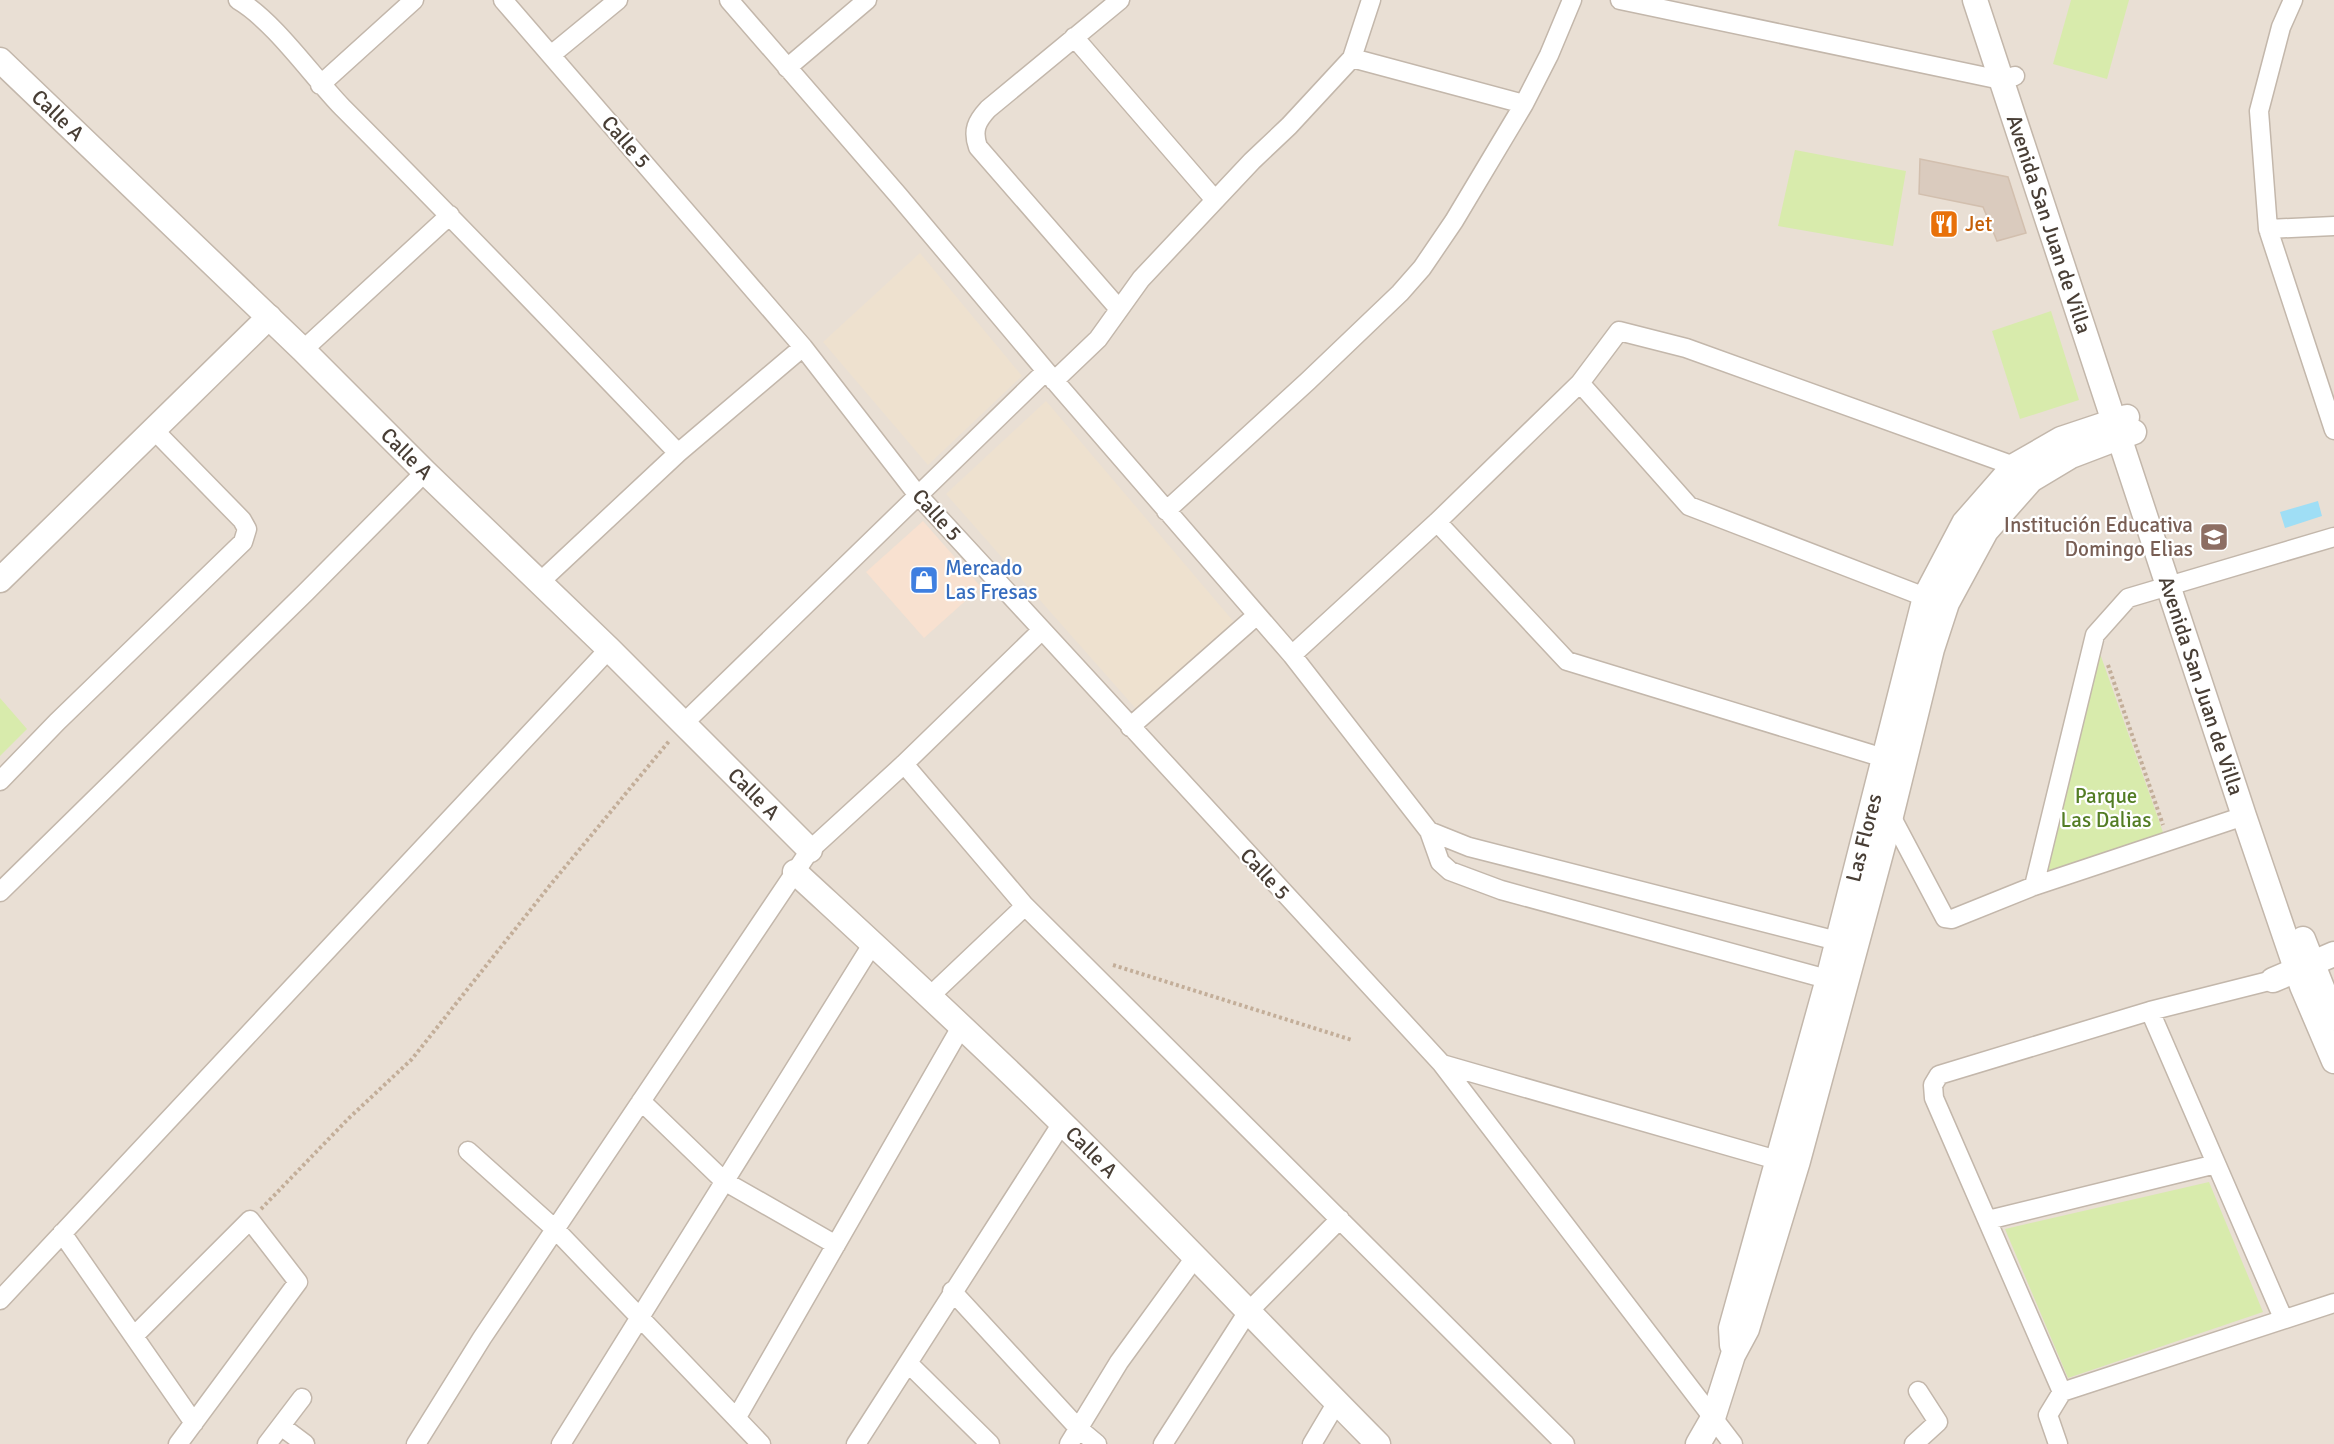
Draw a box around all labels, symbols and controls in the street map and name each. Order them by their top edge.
street label: Calle A [26,84,90,147]
street label: Calle 5 [596,110,656,174]
street label: Avenida San Juan de Villa [2001,111,2097,337]
restaurant icon: Jet [1928,208,1960,240]
place label: Jet [1965,211,1992,237]
street label: Calle A [375,422,438,485]
street label: Calle 5 [907,483,967,547]
place label: Institución Educativa Domingo Elias [2004,512,2193,562]
school or university icon: Institución Educativa Domingo Elias [2198,521,2230,553]
place label: Mercado Las Fresas [945,555,1038,605]
shop icon: Mercado Las Fresas [908,564,940,596]
street label: Avenida San Juan de Villa [2153,573,2249,798]
street label: Calle A [722,762,785,825]
park label: Parque Las Dalias [2061,783,2151,833]
street label: Las Flores [1840,791,1888,885]
street label: Calle 5 [1234,843,1296,905]
street label: Calle A [1060,1121,1123,1184]

